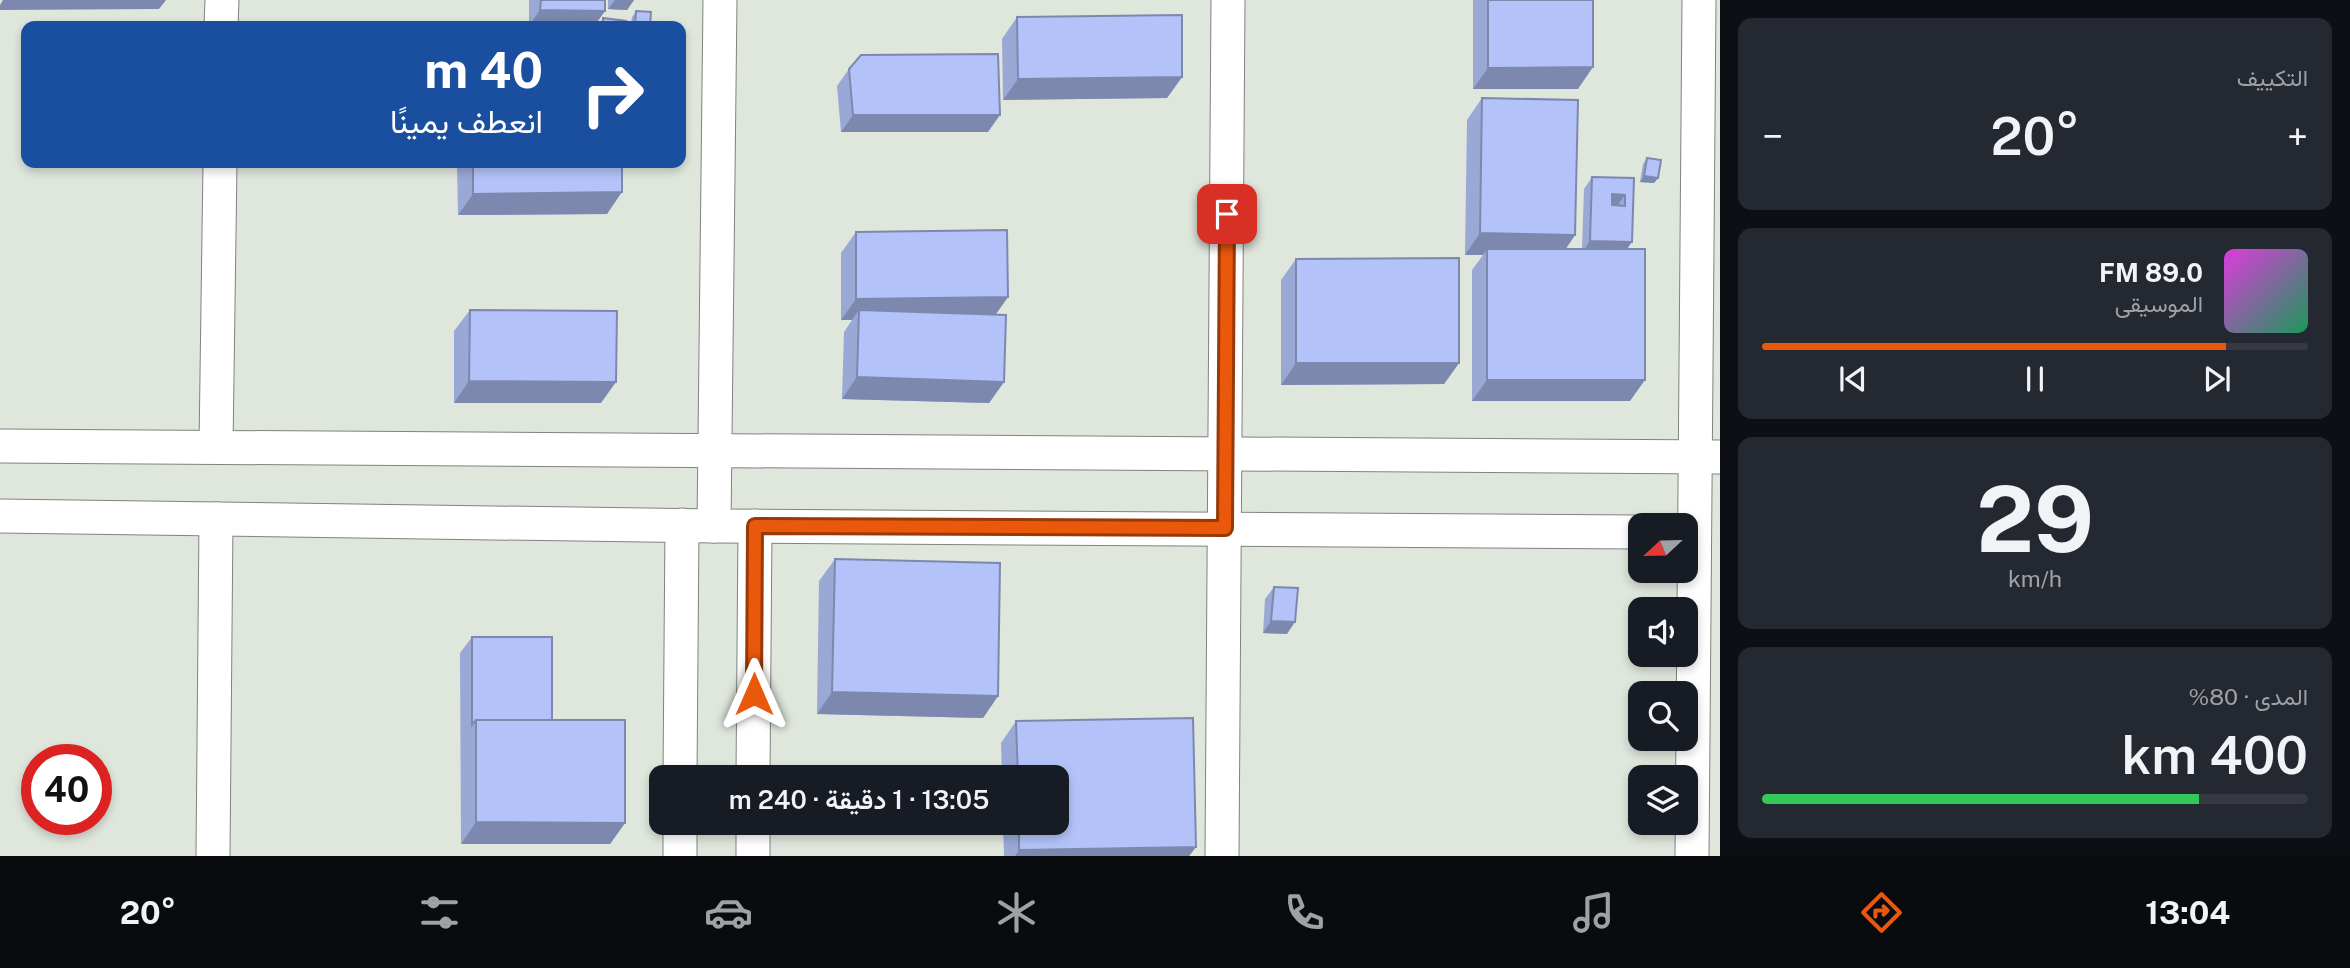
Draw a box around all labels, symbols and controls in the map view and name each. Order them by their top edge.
text: 40 m [424,41,543,99]
icon: right [567,49,658,140]
text: التكييف [2237,64,2308,91]
text: انعطف يمينًا [390,103,543,140]
text: 20° [1990,106,2080,167]
text: − [1762,114,1783,159]
text: + [2287,114,2308,159]
pin [1197,184,1257,244]
icon: arrive [1208,195,1246,233]
text: 89.0 FM [2099,257,2203,288]
text: الموسيقى [2115,290,2203,317]
icon: previous [1834,360,1872,398]
icon: pause [2016,360,2054,398]
icon: next [2198,360,2236,398]
text: 29 [1976,466,2094,572]
north arrow [1628,513,1698,583]
map controls [1628,513,1698,835]
text: km/h [2008,565,2062,592]
button: sound [1628,597,1698,667]
position arrow [717,657,791,731]
button: search [1628,681,1698,751]
text: المدى · 80% [2188,683,2308,710]
text: 400 km [2122,725,2308,786]
speed limit sign: 40 [21,744,112,835]
button: layers [1628,765,1698,835]
text: 13:05 · 1 دقيقة · 240 m [729,784,989,815]
icon: filters [415,888,464,937]
icon: car [704,888,753,937]
icon: climate [992,888,1041,937]
icon: phone [1280,888,1329,937]
icon: music [1569,888,1618,937]
icon: directions [1857,888,1906,937]
text: 20° [120,894,176,931]
text: 13:04 [2145,894,2230,931]

